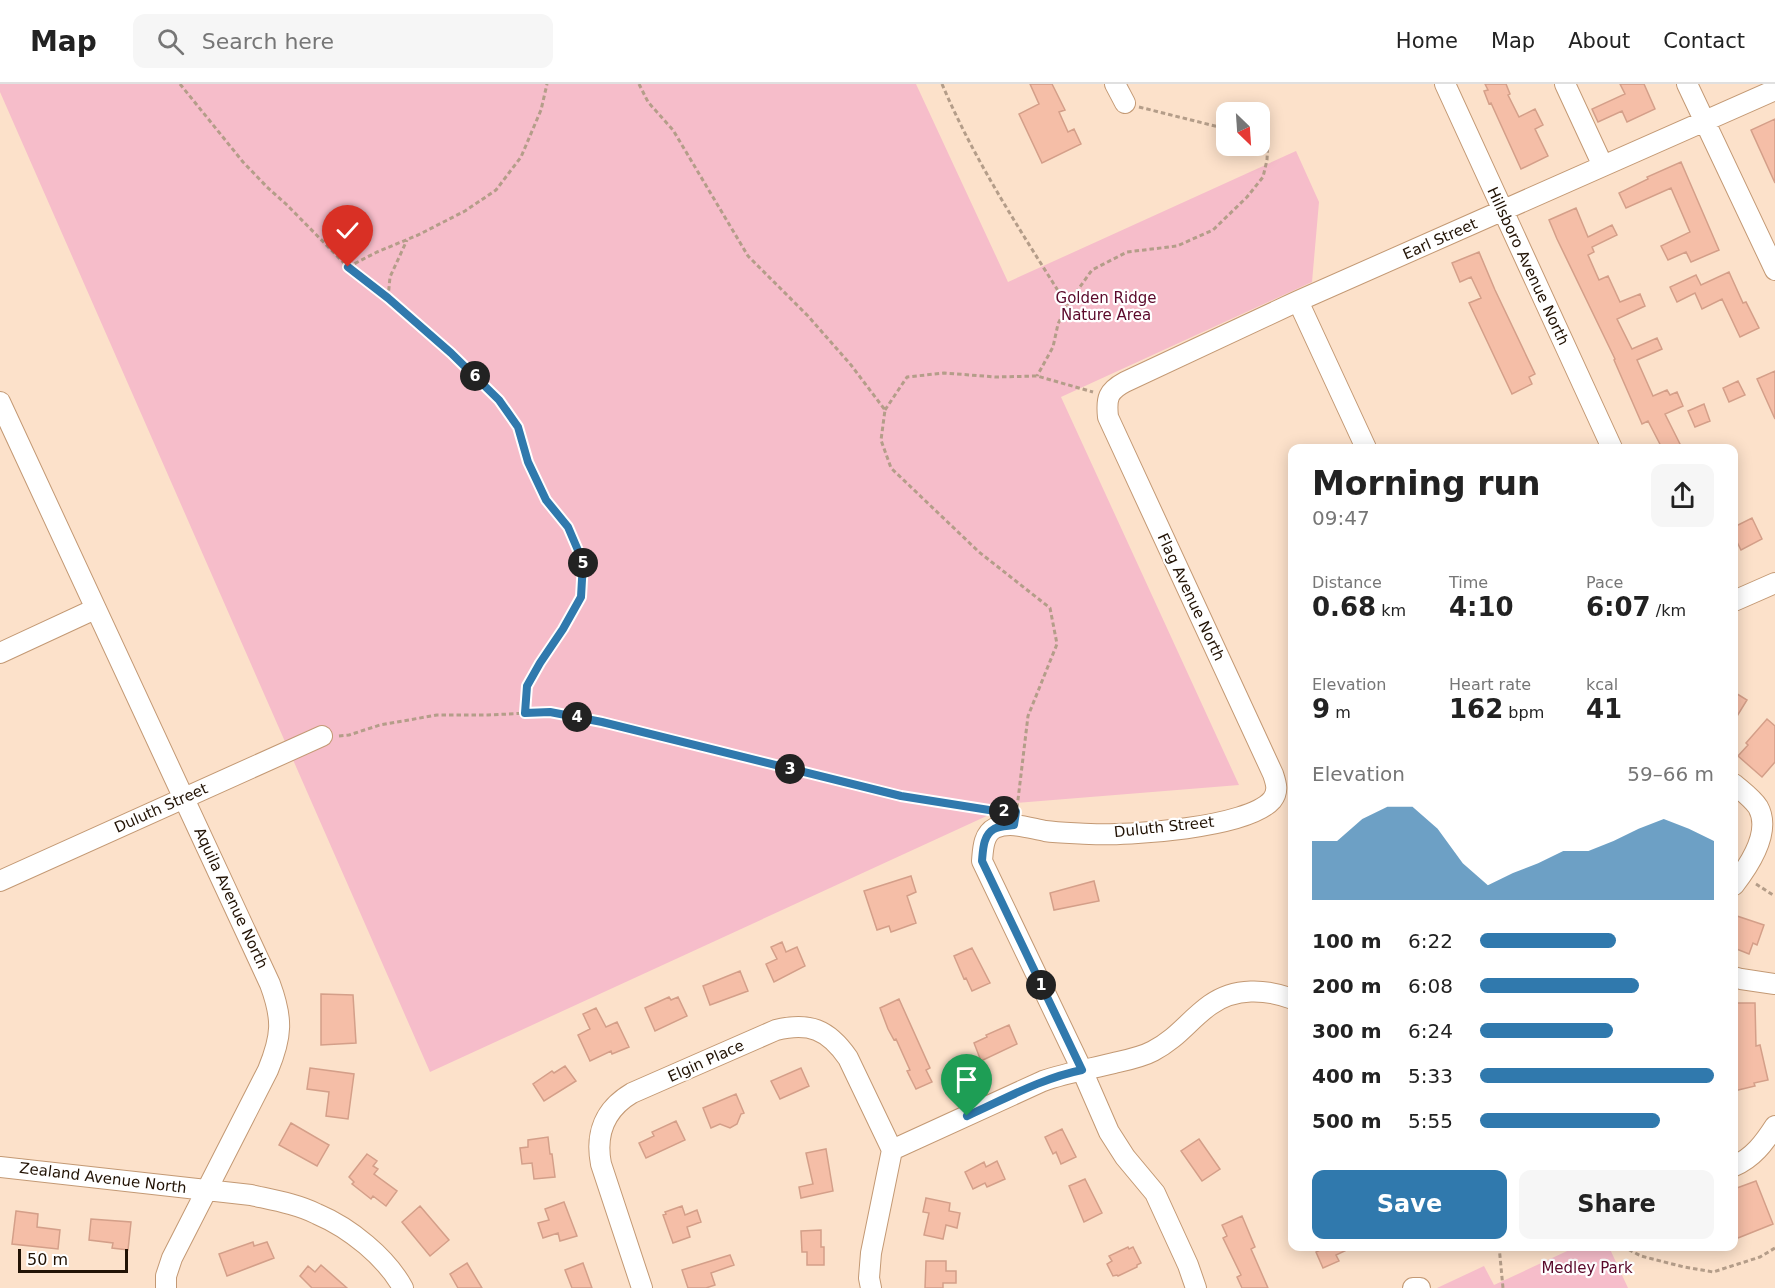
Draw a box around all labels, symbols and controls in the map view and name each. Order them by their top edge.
search box [133,14,553,68]
text: Map [30,25,97,58]
icon: search [154,25,187,58]
text: Search here [202,29,334,54]
text: Home [1396,29,1458,53]
text: Map [1491,29,1535,53]
text: About [1568,29,1630,53]
text: Contact [1663,29,1745,53]
north arrow [1216,102,1270,156]
map controls [1216,102,1270,156]
street label: Hillsboro Avenue North [1483,184,1573,348]
pin [322,205,373,267]
icon: check [331,214,364,247]
street label: Earl Street [1400,215,1480,263]
park label: Golden Ridge Nature Area [1056,289,1156,324]
pin: 6 [460,361,490,391]
text: 6 [469,366,481,385]
text: Morning run [1312,464,1540,503]
button: share [1651,464,1714,527]
text: 09:47 [1312,506,1370,530]
street label: Flag Avenue North [1154,530,1228,664]
pin: 5 [568,548,598,578]
text: 5 [577,553,589,572]
text: Distance [1312,573,1382,592]
text: Time [1449,573,1488,592]
text: Pace [1586,573,1623,592]
text: 0.68 [1312,592,1376,622]
text: 4:10 [1449,592,1514,622]
text: 6:07 [1586,592,1651,622]
text: km [1376,601,1406,620]
text: /km [1651,601,1686,620]
text: Elevation [1312,675,1386,694]
text: Heart rate [1449,675,1531,694]
text: kcal [1586,675,1618,694]
text: 9 [1312,694,1330,724]
text: 162 [1449,694,1503,724]
text: 41 [1586,694,1622,724]
pin: 4 [562,702,592,732]
text: m [1330,703,1351,722]
text: bpm [1503,703,1544,722]
text: 4 [571,707,583,726]
pin: 3 [775,754,805,784]
text: 3 [784,759,796,778]
text: Elevation [1312,762,1405,786]
text: 59–66 m [1627,762,1714,786]
street label: Duluth Street [111,779,211,837]
pin: 2 [989,796,1019,826]
text: 2 [998,801,1010,820]
street label: Duluth Street [1113,813,1215,841]
street label: Aquila Avenue North [190,825,272,971]
text: 100 m [1312,929,1382,953]
text: 6:22 [1408,929,1453,953]
pin: 1 [1026,970,1056,1000]
text: 200 m [1312,974,1382,998]
text: 6:08 [1408,974,1453,998]
text: 1 [1035,975,1047,994]
text: 300 m [1312,1019,1382,1043]
text: 6:24 [1408,1019,1453,1043]
street label: Elgin Place [665,1036,747,1086]
pin [941,1054,992,1116]
icon: arrive [950,1063,983,1096]
text: 400 m [1312,1064,1382,1088]
text: 5:33 [1408,1064,1453,1088]
text: 500 m [1312,1109,1382,1133]
text: 5:55 [1408,1109,1453,1133]
street label: Zealand Avenue North [18,1159,188,1197]
button: Save [1312,1170,1507,1239]
button: Share [1519,1170,1714,1239]
scale bar [18,1246,128,1274]
text: 50 m [27,1250,68,1269]
park label: Medley Park [1541,1259,1633,1277]

